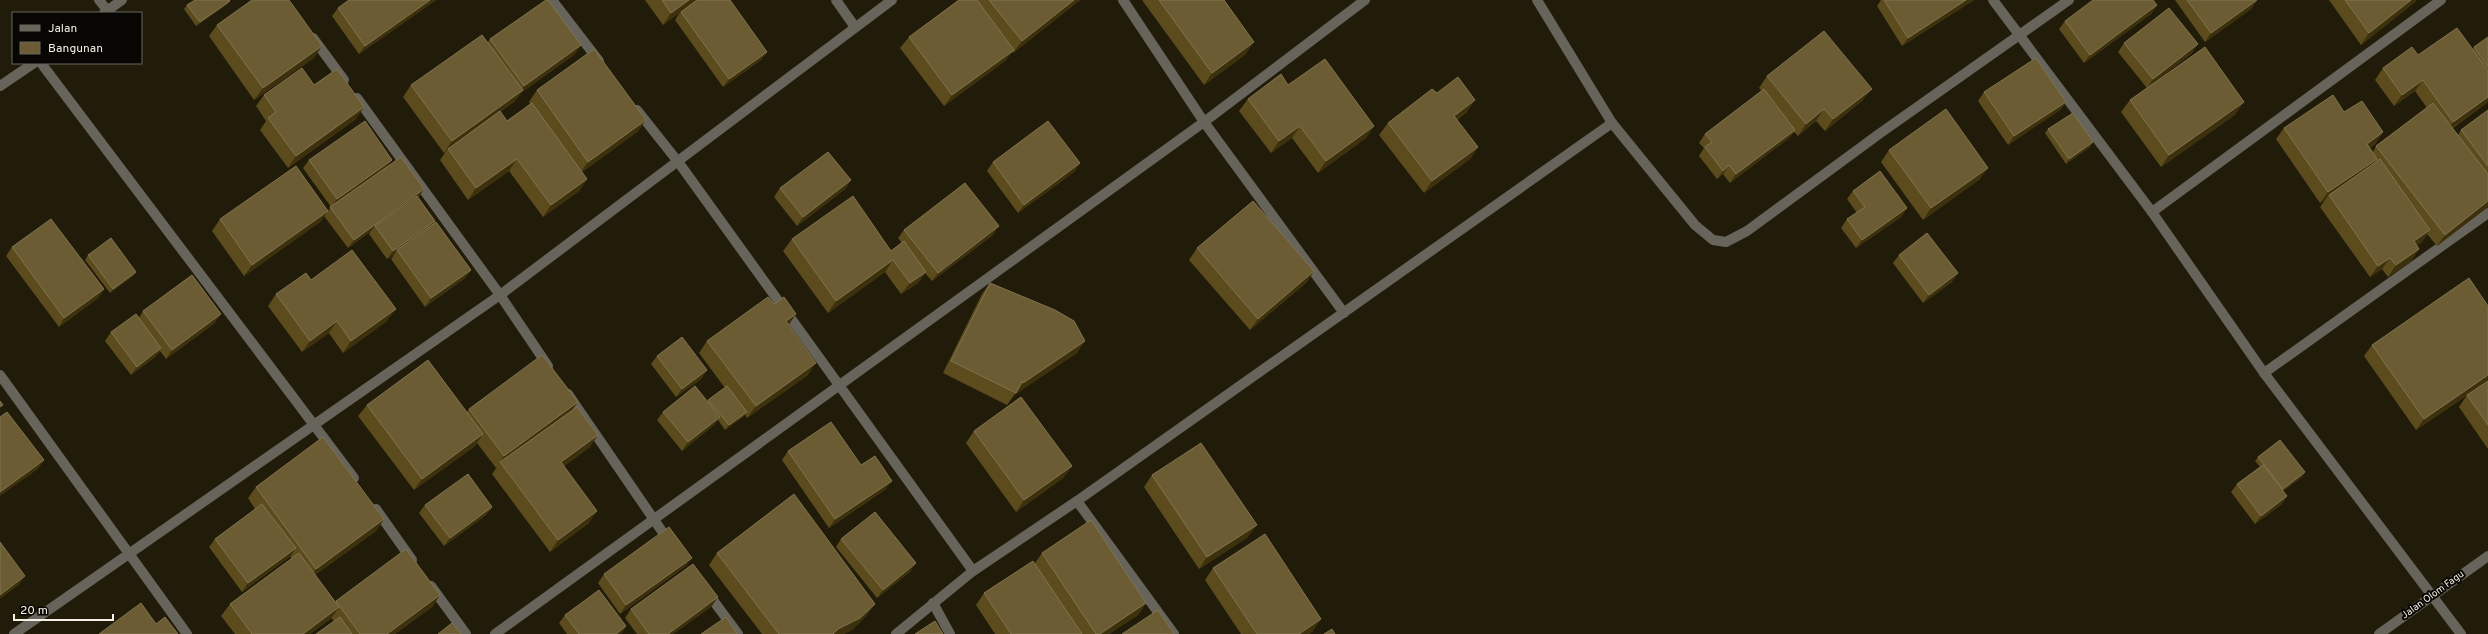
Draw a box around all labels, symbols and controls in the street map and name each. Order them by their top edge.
legend [12,12,142,64]
text: Jalan [48,21,77,37]
text: Bangunan [48,41,103,57]
street label: Jalan Olom Fagu [2399,568,2467,622]
scale bar [14,596,113,622]
text: 20 m [20,603,48,619]

